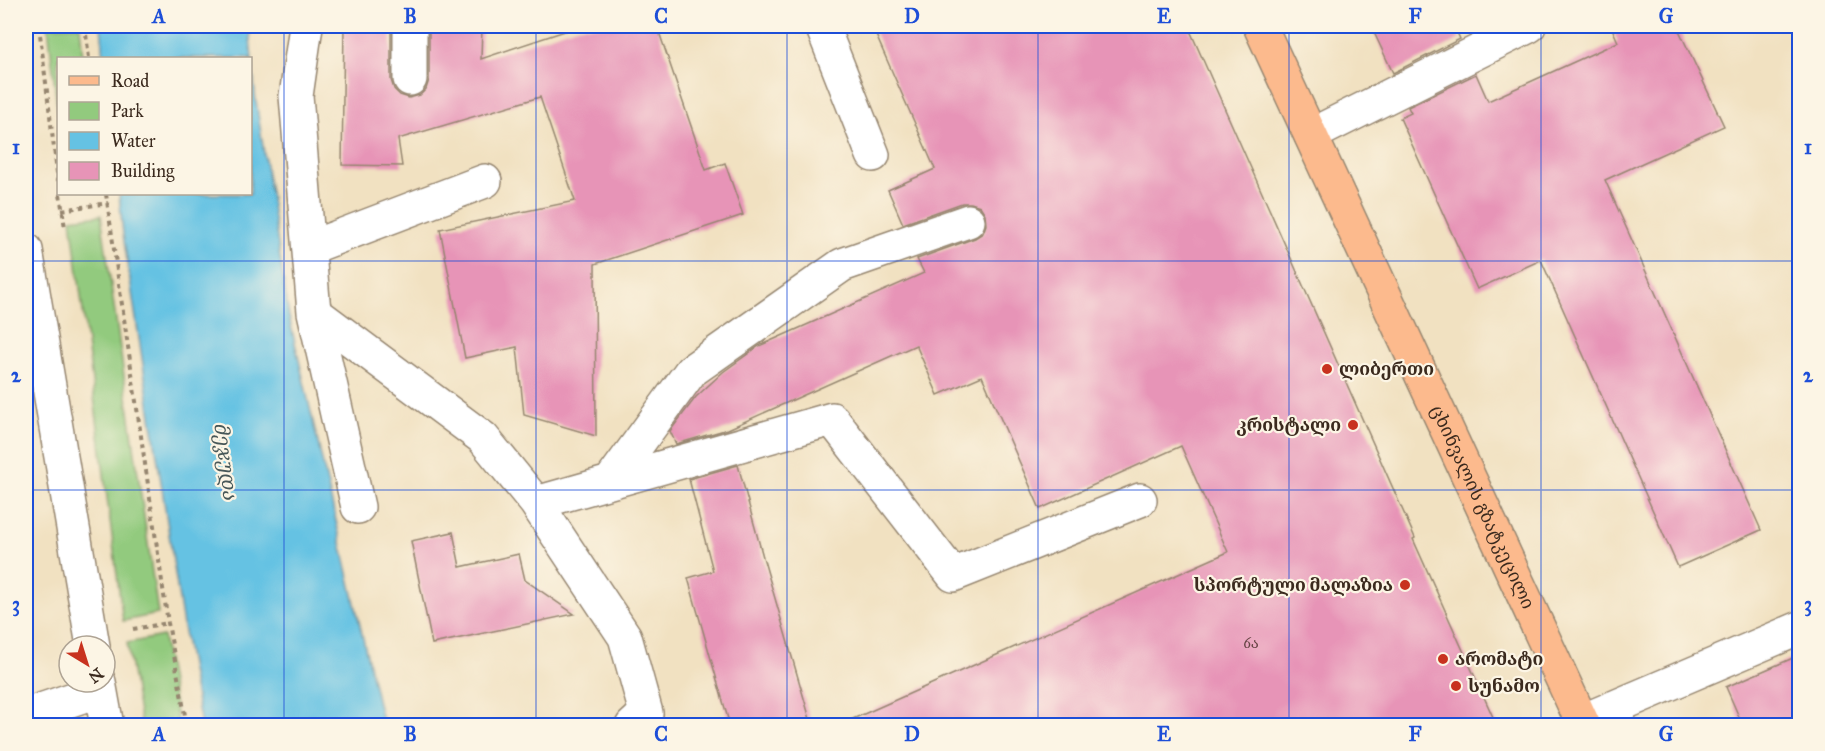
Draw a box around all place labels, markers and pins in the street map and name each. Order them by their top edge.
place label: ლიბერთი [1339,358,1434,380]
marker: ლიბერთი [1320,362,1334,376]
place label: კრისტალი [1236,414,1341,436]
marker: კრისტალი [1346,418,1360,432]
place label: სპორტული მალაზია [1194,574,1393,596]
marker: სპორტული მალაზია [1398,578,1412,592]
place label: არომატი [1455,648,1543,670]
marker: არომატი [1436,652,1450,666]
place label: სუნამო [1468,675,1540,697]
marker: სუნამო [1449,679,1463,693]

